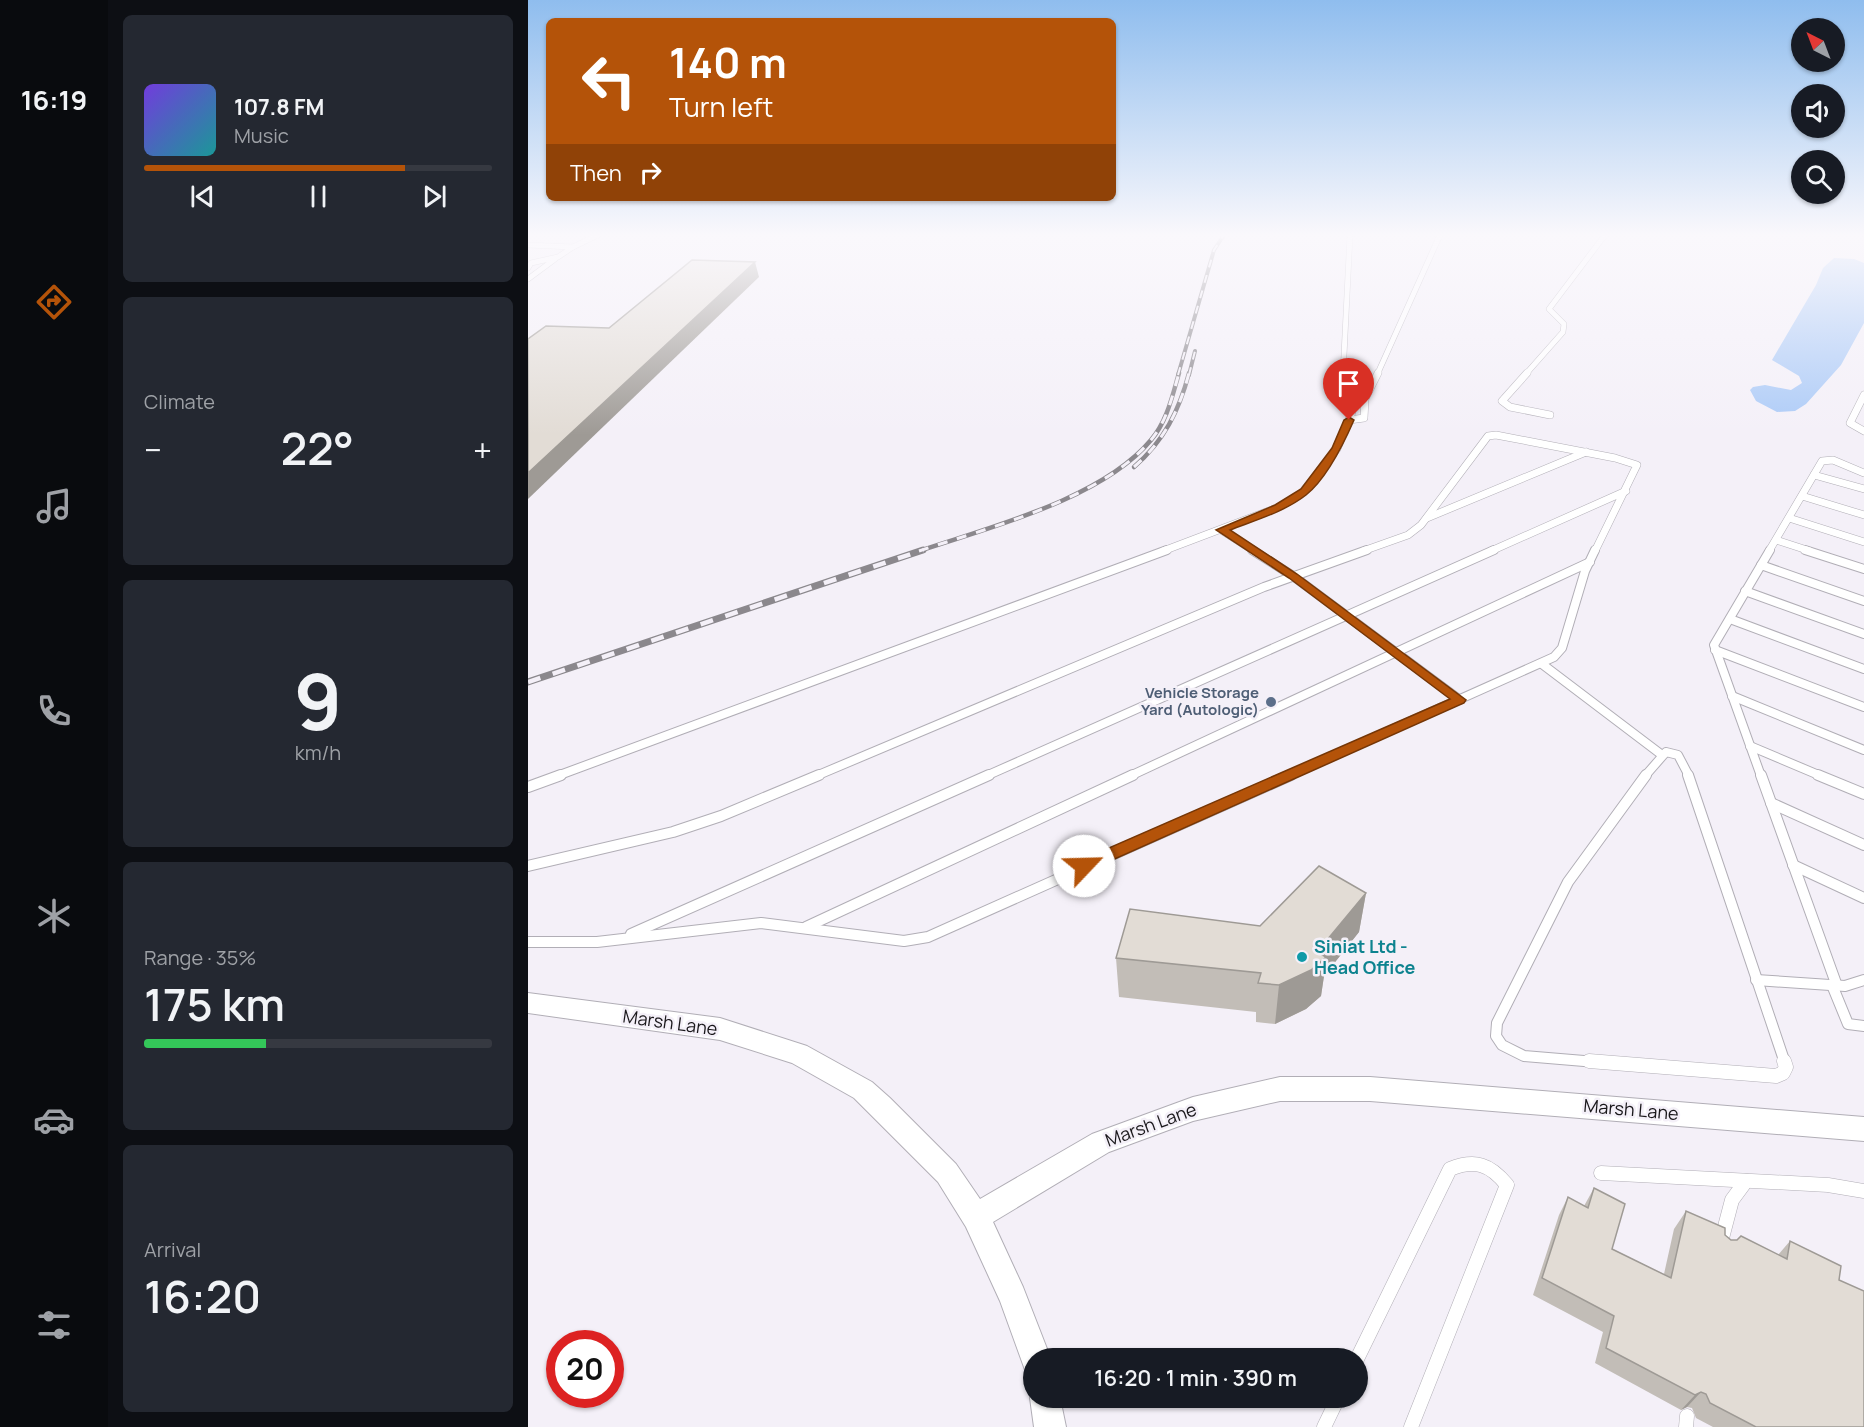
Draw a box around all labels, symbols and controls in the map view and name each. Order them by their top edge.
north arrow [1791,18,1845,72]
map controls [1791,18,1845,204]
text: 140 m [669,33,787,91]
icon: left [570,42,648,120]
text: 16:19 [21,81,87,118]
button: sound [1791,84,1845,138]
text: Turn left [669,88,773,125]
text: 107.8 FM [234,92,324,122]
text: Music [234,122,289,149]
button: search [1791,150,1845,204]
icon: right [634,156,667,189]
text: Then [570,158,622,188]
icon: previous [186,180,219,213]
icon: pause [302,180,335,213]
icon: next [418,180,451,213]
icon: directions [33,281,75,323]
pin [1323,358,1374,420]
icon: arrive [1332,367,1365,400]
text: Climate [144,388,215,415]
text: 22° [281,417,354,479]
text: − [144,427,162,472]
text: + [473,427,492,472]
icon: music [33,485,75,527]
text: 9 [294,647,342,753]
place label: Vehicle Storage Yard (Autologic) [1141,682,1259,720]
icon: phone [33,690,75,732]
marker: Vehicle Storage Yard (Autologic) [1264,695,1278,709]
text: km/h [295,739,341,766]
position arrow [1052,834,1116,898]
icon: climate [33,895,75,937]
place label: Siniat Ltd - Head Office [1314,934,1415,979]
text: Range · 35% [144,944,256,971]
marker: Siniat Ltd - Head Office [1295,950,1309,964]
text: 175 km [144,973,285,1035]
street label: Marsh Lane [621,1003,719,1041]
street label: Marsh Lane [1583,1093,1680,1125]
street label: Marsh Lane [1102,1096,1200,1152]
icon: car [33,1099,75,1141]
text: Arrival [144,1236,201,1263]
text: 16:20 [144,1265,261,1327]
icon: filters [33,1304,75,1346]
speed limit sign: 20 [546,1330,624,1408]
text: 16:20 · 1 min · 390 m [1094,1363,1297,1393]

